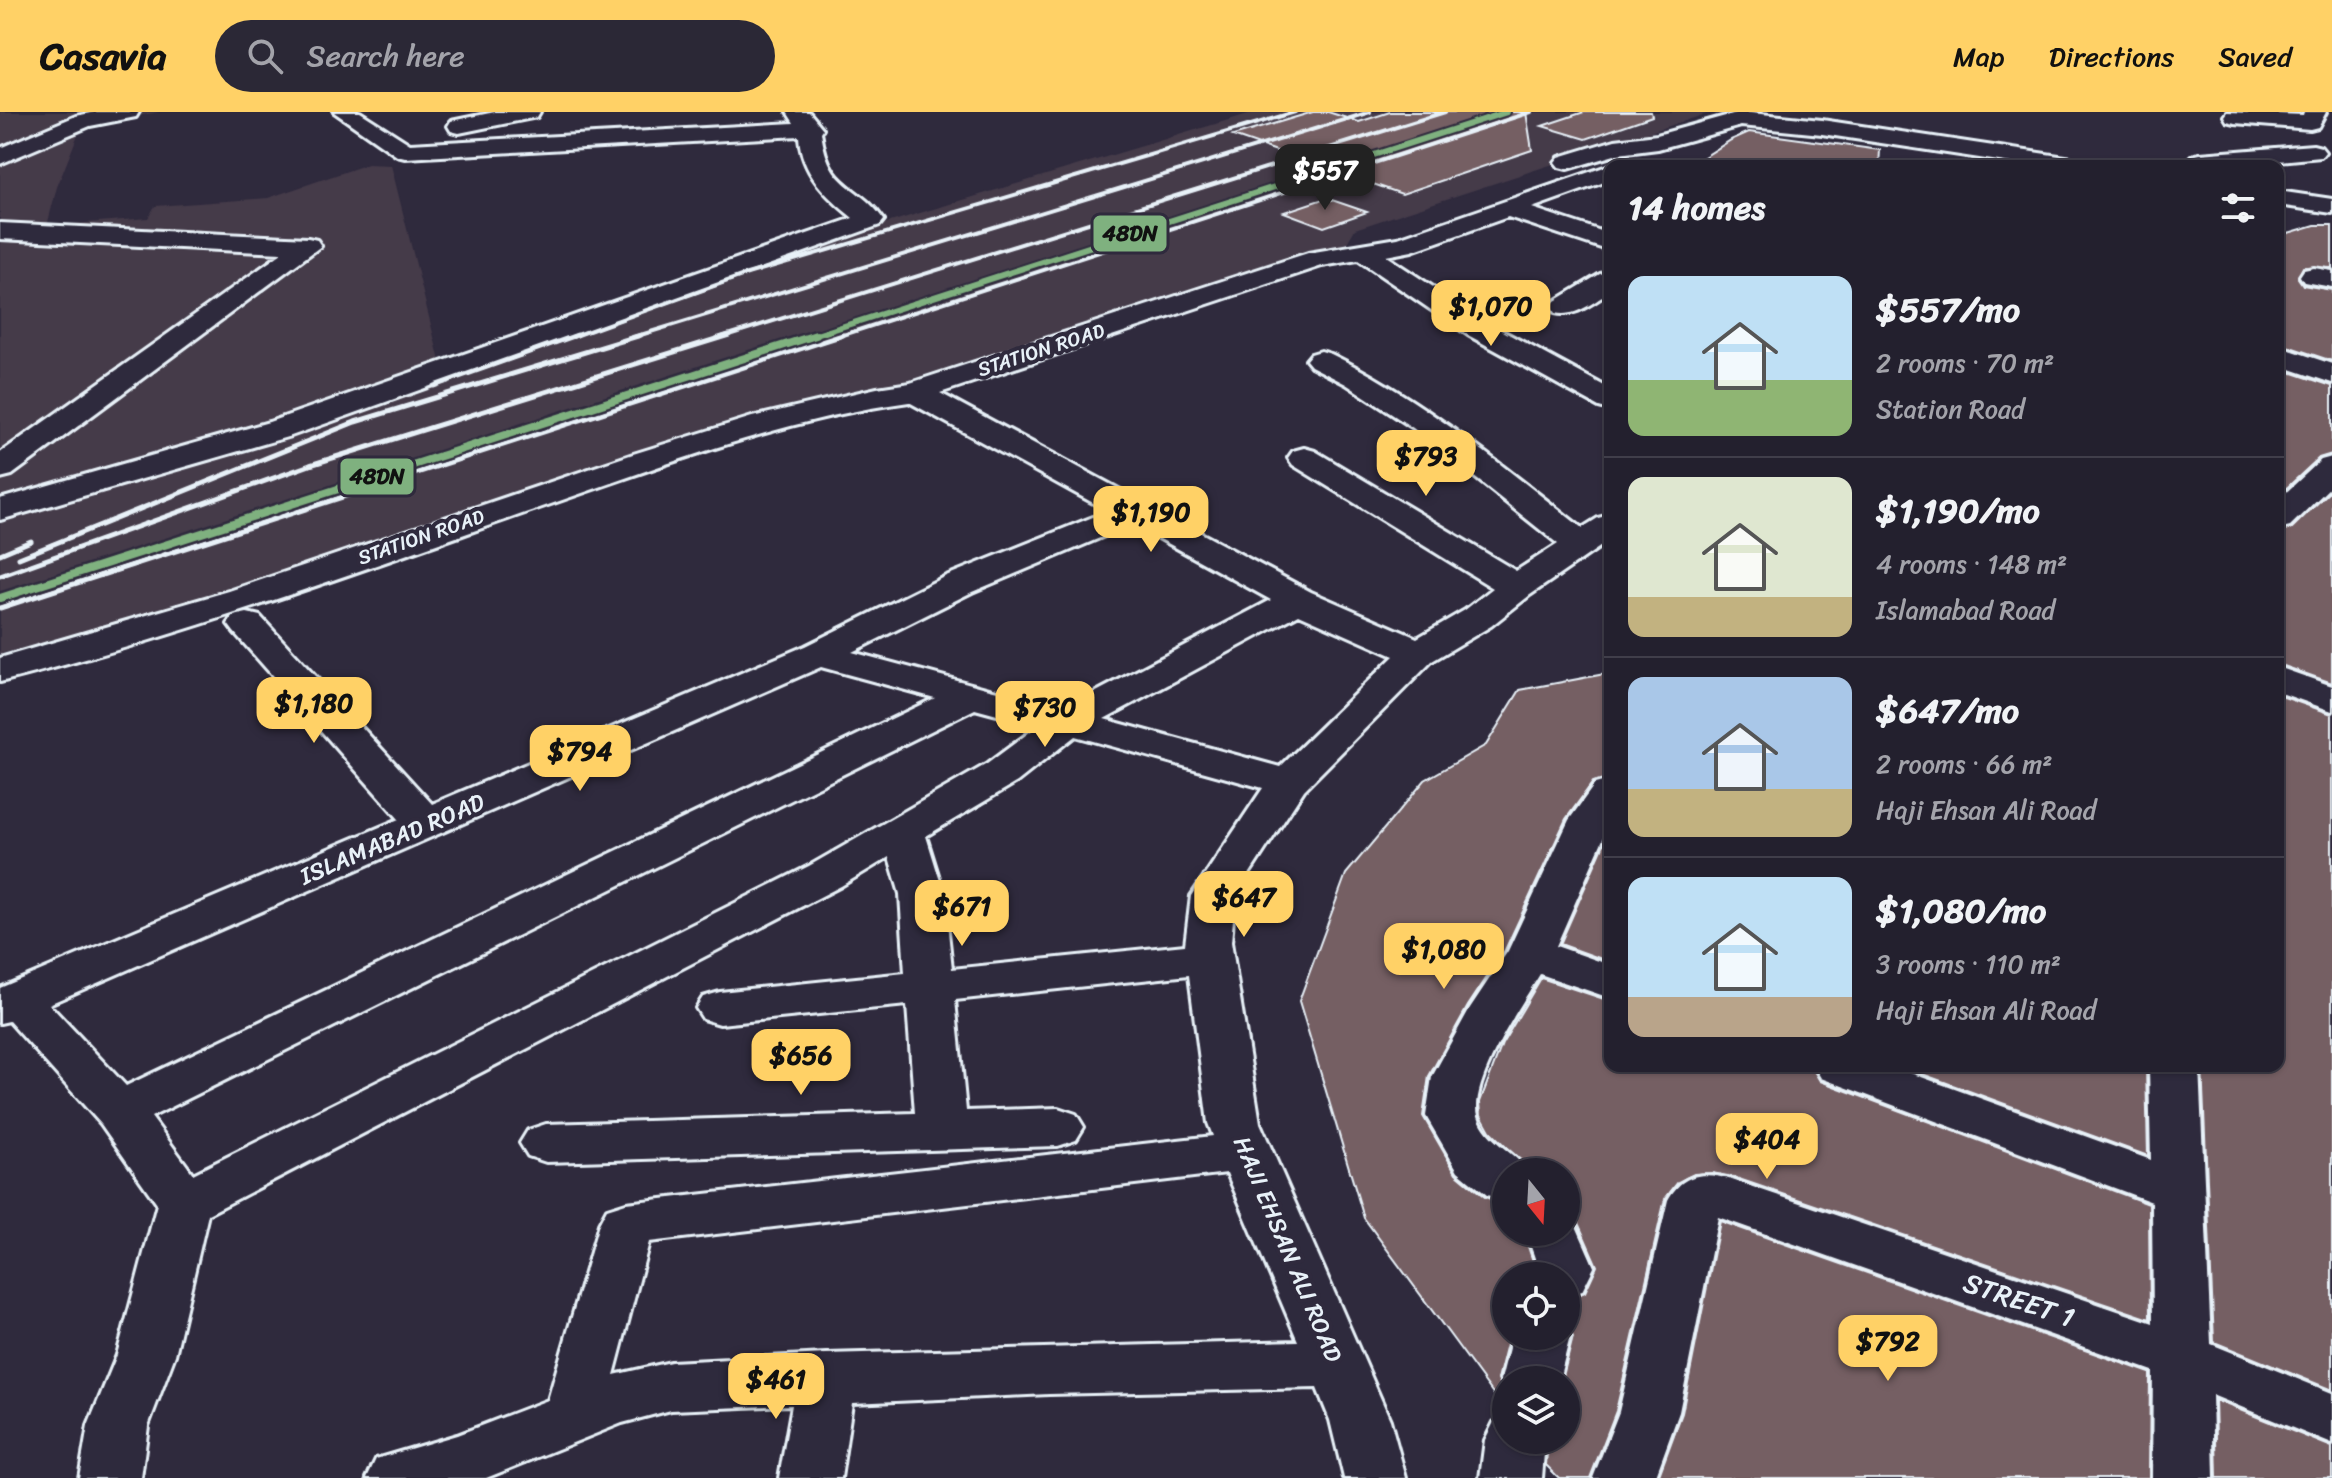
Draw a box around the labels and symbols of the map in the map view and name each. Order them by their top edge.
pin: $557 [1278,144,1372,212]
line badge: 48DN [1092,214,1168,253]
text: 48DN [1101,214,1158,253]
pin: $1,070 [1426,280,1556,348]
street label: STATION ROAD [973,313,1109,387]
pin: $793 [1379,430,1473,498]
line badge: 48DN [339,457,415,496]
text: 48DN [348,457,405,496]
pin: $1,190 [1086,486,1216,554]
street label: STATION ROAD [353,499,489,575]
pin: $1,180 [249,677,379,745]
pin: $730 [998,681,1092,749]
pin: $794 [533,725,627,793]
street label: ISLAMABAD ROAD [292,781,492,897]
pin: $647 [1197,871,1291,939]
pin: $671 [915,880,1009,948]
pin: $1,080 [1379,923,1509,991]
pin: $656 [754,1029,848,1097]
pin: $404 [1720,1113,1814,1181]
street label: HAJI EHSAN ALI ROAD [1221,1129,1355,1369]
north arrow [1492,1158,1580,1246]
street label: STREET 1 [1957,1258,2081,1342]
pin: $792 [1841,1315,1935,1383]
pin: $461 [729,1353,823,1421]

